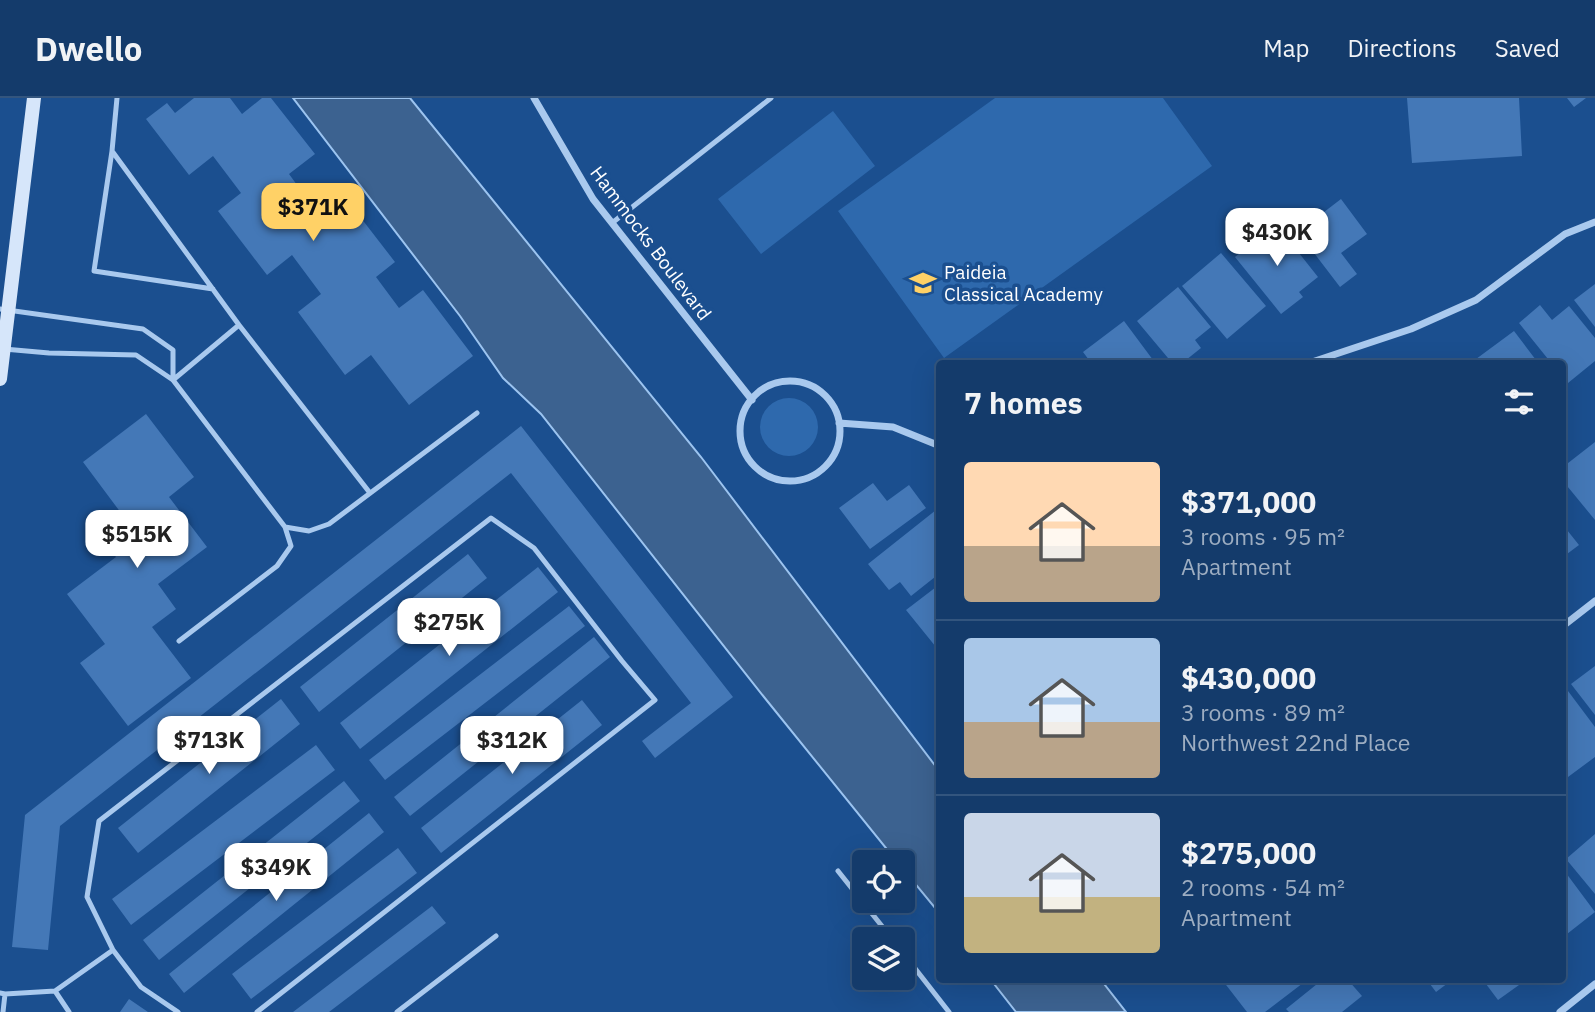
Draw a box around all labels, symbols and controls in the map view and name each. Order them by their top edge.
text: Dwello [35,27,142,70]
text: Map [1263,32,1309,64]
text: Directions [1347,32,1457,64]
text: Saved [1495,32,1560,64]
street label: Hammocks Boulevard [585,161,717,325]
pin: $371K [264,184,362,243]
text: $371K [277,191,349,221]
pin: $430K [1228,208,1326,268]
text: $430K [1241,216,1313,246]
place label: Paideia Classical Academy [944,260,1103,306]
school or university icon: Paideia Classical Academy [908,268,938,298]
text: 7 homes [964,383,1083,422]
icon: filters [1500,383,1538,421]
text: $371,000 [1181,482,1316,521]
icon: home [1020,490,1104,574]
pin: $515K [88,510,186,570]
text: $515K [101,518,173,548]
text: 3 rooms · 95 m² [1181,521,1345,551]
text: Apartment [1181,551,1292,581]
pin: $275K [400,598,498,658]
text: $275K [413,606,485,636]
text: $430,000 [1181,658,1316,697]
icon: home [1020,666,1104,750]
text: 3 rooms · 89 m² [1181,697,1345,727]
pin: $713K [160,716,258,776]
pin: $312K [463,716,561,776]
text: $713K [173,724,245,754]
text: $312K [476,724,548,754]
text: Northwest 22nd Place [1181,727,1410,757]
text: $275,000 [1181,833,1316,872]
icon: home [1020,841,1104,925]
pin: $349K [227,844,325,903]
map controls [852,850,915,990]
button: locate [852,850,915,913]
text: $349K [240,851,312,881]
text: 2 rooms · 54 m² [1181,872,1345,902]
text: Apartment [1181,902,1292,932]
button: layers [852,927,915,990]

